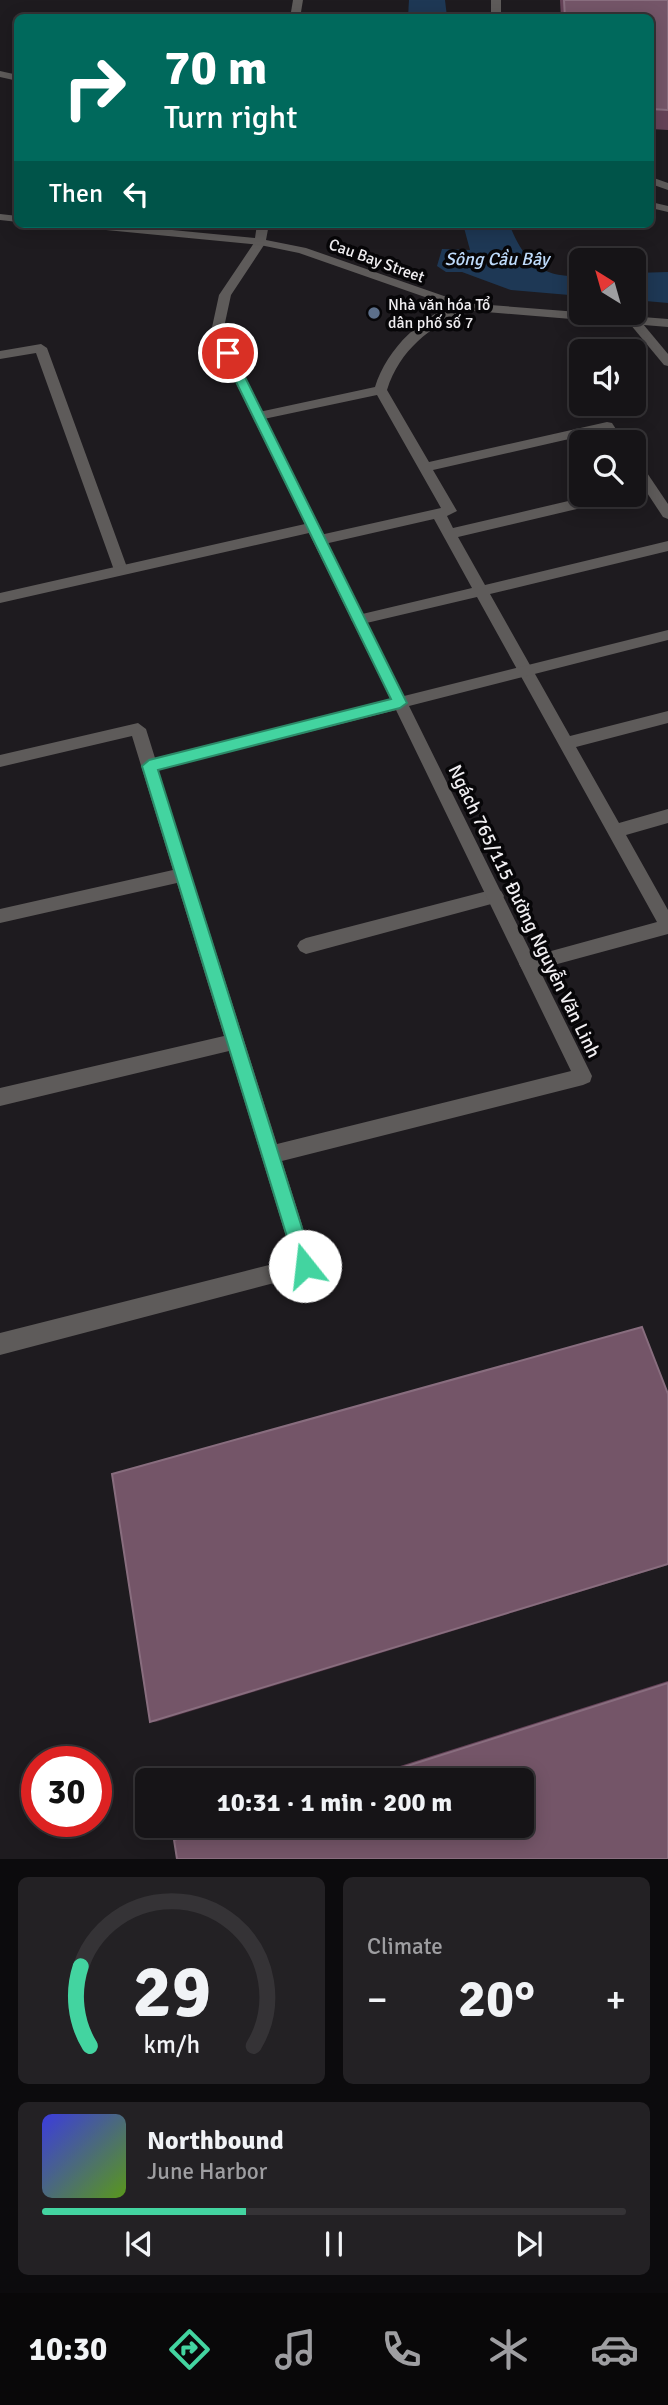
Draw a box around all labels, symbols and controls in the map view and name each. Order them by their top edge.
text: 70 m [164,38,267,98]
icon: right [49,42,140,133]
text: Turn right [164,98,297,137]
icon: left [117,175,155,213]
text: Then [49,178,103,210]
street label: Cau Bay Street [326,234,428,288]
water label: Sông Cầu Bây [445,248,552,270]
north arrow [569,248,646,326]
map controls [569,248,646,507]
place label: Nhà văn hóa Tổ dân phố số 7 [388,295,490,333]
marker: Nhà văn hóa Tổ dân phố số 7 [366,305,382,321]
pin [198,323,258,383]
icon: arrive [209,334,247,372]
button: sound [569,339,646,416]
button: search [569,430,646,507]
street label: Ngách 765/115 Đường Nguyễn Văn Linh [442,761,606,1062]
position arrow [268,1229,342,1303]
speed limit sign: 30 [21,1746,112,1837]
text: 10:31 · 1 min · 200 m [217,1787,452,1819]
text: Climate [367,1932,443,1961]
text: 29 [132,1949,211,2038]
text: 20° [458,1967,535,2031]
text: − [367,1976,388,2023]
text: + [605,1976,626,2023]
text: km/h [143,2029,200,2060]
text: Northbound [147,2125,284,2157]
text: June Harbor [147,2157,267,2186]
icon: previous [120,2225,158,2263]
icon: pause [315,2225,353,2263]
icon: next [510,2225,548,2263]
icon: directions [165,2325,214,2374]
icon: music [271,2325,320,2374]
icon: phone [377,2325,426,2374]
icon: climate [484,2325,533,2374]
icon: car [590,2325,639,2374]
text: 10:30 [29,2330,107,2369]

